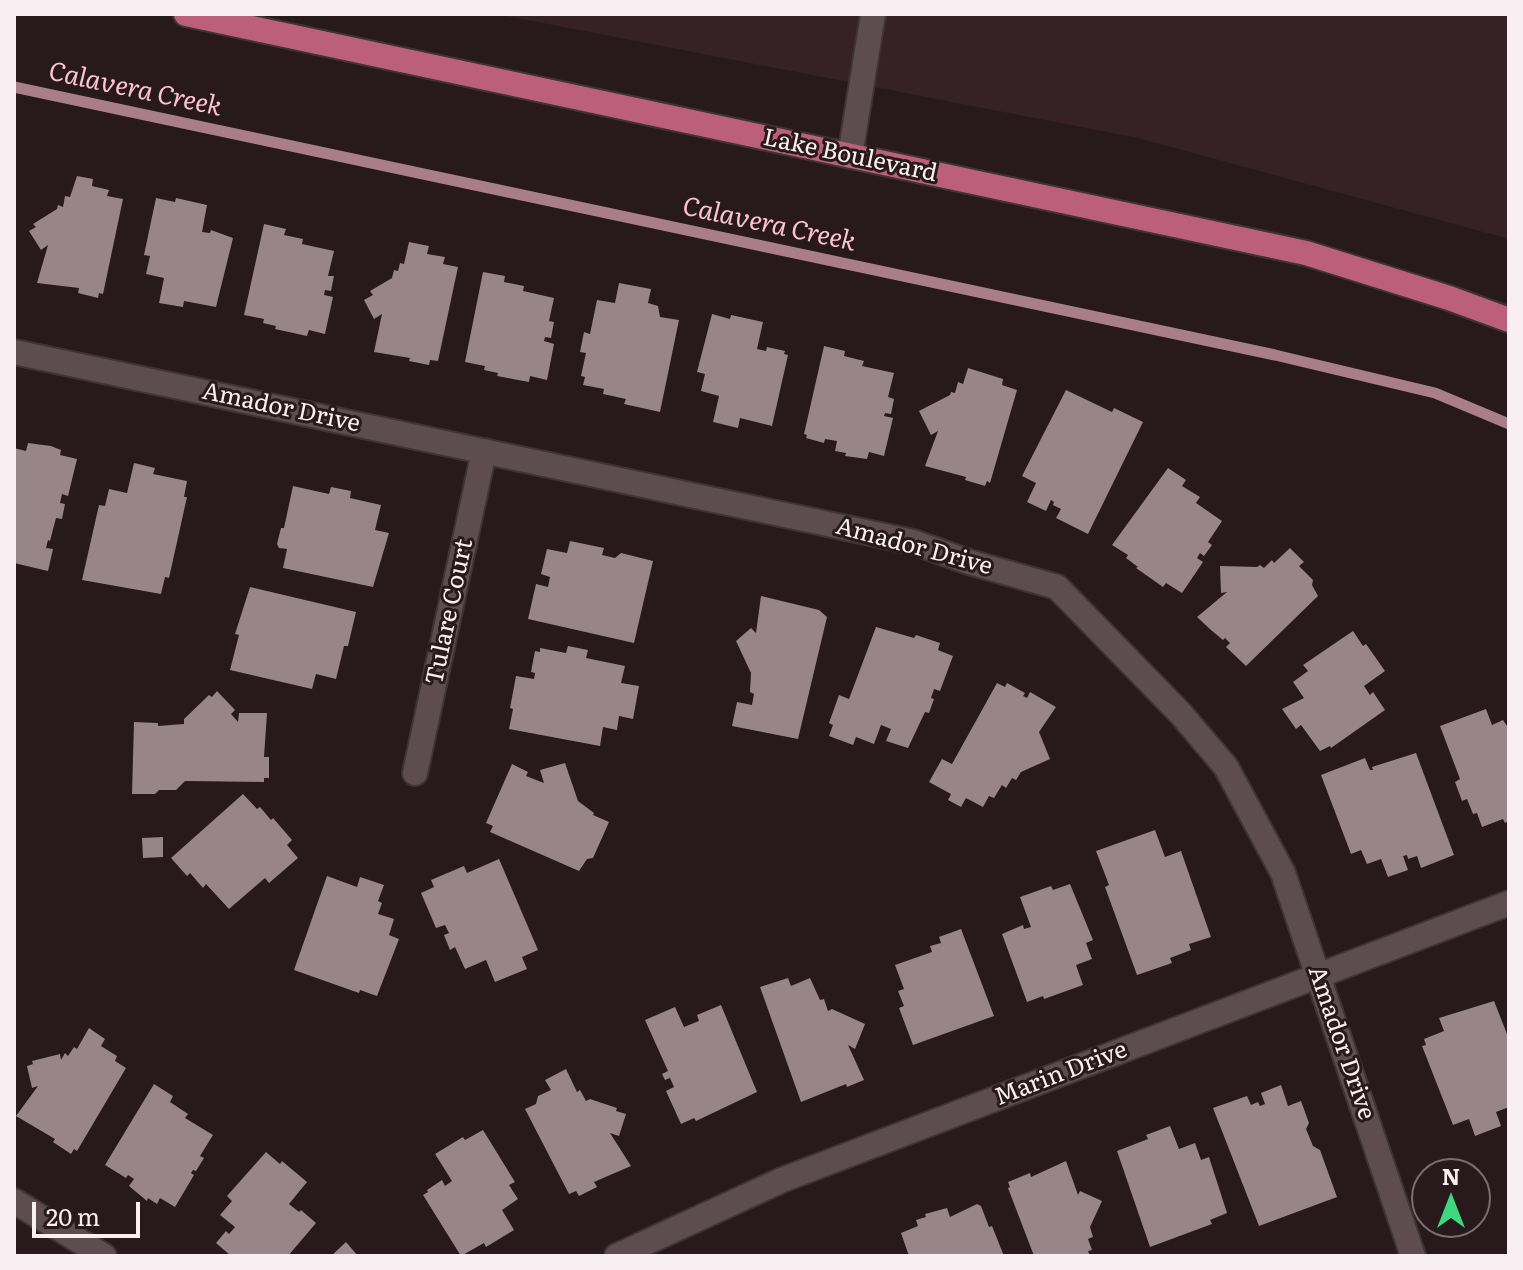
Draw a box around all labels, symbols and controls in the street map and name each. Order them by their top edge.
water label: Calavera Creek [46,56,224,124]
street label: Lake Boulevard [760,124,940,188]
water label: Calavera Creek [680,191,858,259]
street label: Amador Drive [199,377,363,439]
street label: Amador Drive [833,512,995,582]
street label: Tulare Court [420,536,480,688]
street label: Amador Drive [1301,962,1381,1124]
street label: Marin Drive [991,1036,1131,1112]
north arrow [1411,1158,1491,1238]
text: N [1442,1159,1460,1192]
scale bar [36,1186,144,1236]
text: 20 m [46,1198,100,1233]

